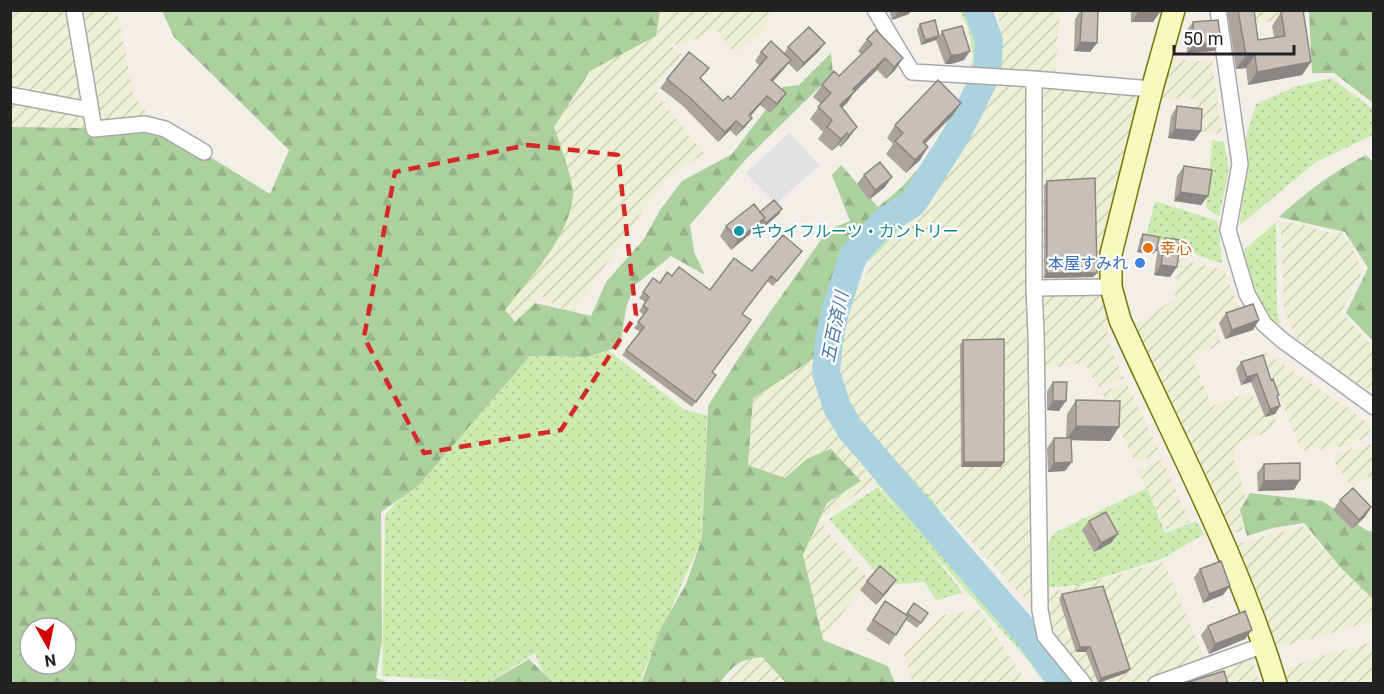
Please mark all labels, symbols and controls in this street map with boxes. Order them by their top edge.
scale bar [1174,18,1294,56]
text: 50 m [1183,28,1223,49]
place label: キウイフルーツ・カントリー [751,222,959,241]
marker: キウイフルーツ・カントリー [732,224,746,238]
place label: 幸心 [1160,239,1192,258]
marker: 幸心 [1141,241,1155,255]
place label: 本屋すみれ [1048,254,1128,273]
marker: 本屋すみれ [1133,256,1147,270]
water label: 五百済川 [817,288,853,364]
north arrow [18,616,78,676]
text: N [43,650,57,671]

